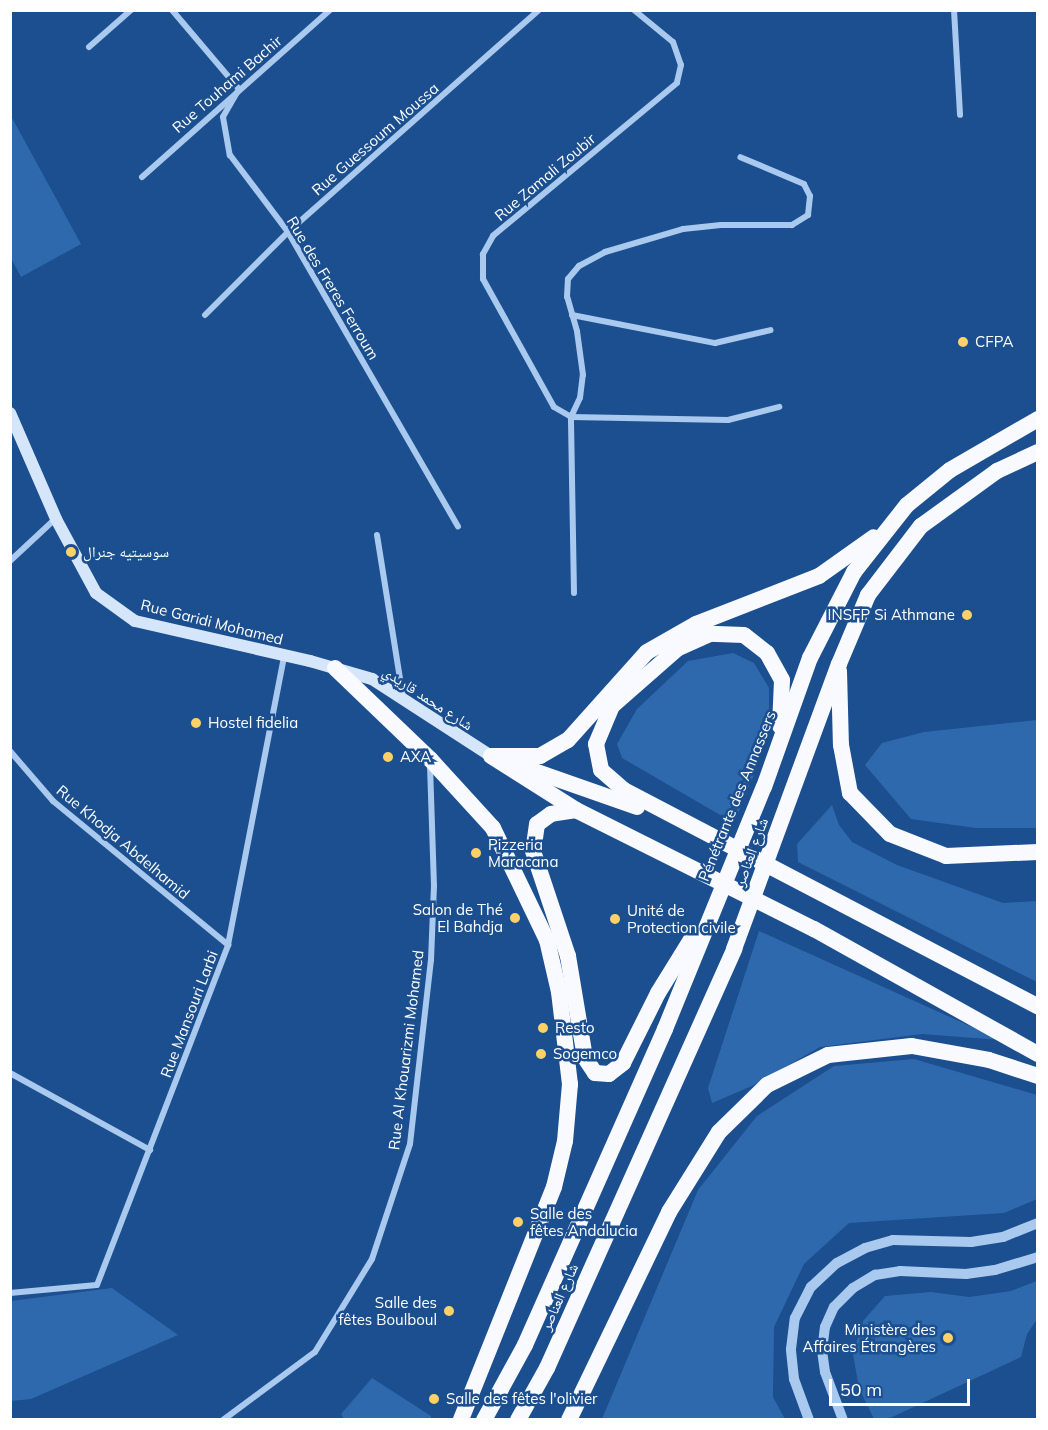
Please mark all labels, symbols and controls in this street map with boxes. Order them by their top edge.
street label: Rue Touhami Bachir [169,32,285,136]
street label: Rue Guessoum Moussa [308,79,442,199]
street label: Rue Zamali Zoubir [491,130,599,224]
street label: Rue des Freres Ferroum [283,213,383,363]
place label: CFPA [975,333,1013,351]
marker: CFPA [956,335,970,349]
place label: سوسيتيه جنرال [83,543,169,561]
marker: سوسيتيه جنرال [64,545,78,559]
street label: Rue Garidi Mohamed [139,596,285,648]
place label: INSFP Si Athmane [828,606,955,624]
marker: INSFP Si Athmane [960,608,974,622]
street label: شارع محمد قاريدي [380,662,476,734]
street label: Pénétrante des Annassers [695,708,779,884]
place label: Hostel fidelia [208,714,298,732]
marker: Hostel fidelia [189,716,203,730]
place label: AXA [400,748,431,766]
marker: AXA [381,750,395,764]
street label: Rue Khodja Abdelhamid [53,781,193,903]
street label: شارع العناصر [730,815,772,889]
place label: Pizzeria Maracana [488,835,558,870]
marker: Pizzeria Maracana [469,846,483,860]
place label: Salon de Thé El Bahdja [413,900,503,935]
place label: Unité de Protection civile [627,901,736,936]
marker: Salon de Thé El Bahdja [508,911,522,925]
marker: Unité de Protection civile [608,912,622,926]
street label: Rue Mansouri Larbi [156,948,222,1080]
street label: Rue Al Khouarizmi Mohamed [385,949,427,1151]
place label: Resto [555,1019,594,1037]
marker: Resto [536,1021,550,1035]
place label: Sogemco [553,1045,617,1063]
marker: Sogemco [534,1047,548,1061]
place label: Salle des fêtes Andalucia [530,1204,638,1239]
marker: Salle des fêtes Andalucia [511,1215,525,1229]
street label: شارع العناصر [536,1261,582,1333]
place label: Salle des fêtes Boulboul [339,1293,437,1328]
marker: Salle des fêtes Boulboul [442,1304,456,1318]
place label: Ministère des Affaires Étrangères [803,1320,936,1355]
marker: Ministère des Affaires Étrangères [941,1331,955,1345]
scale bar [832,1367,973,1405]
text: 50 m [840,1378,882,1401]
place label: Salle des fêtes l'olivier [446,1390,598,1408]
marker: Salle des fêtes l'olivier [427,1392,441,1406]

